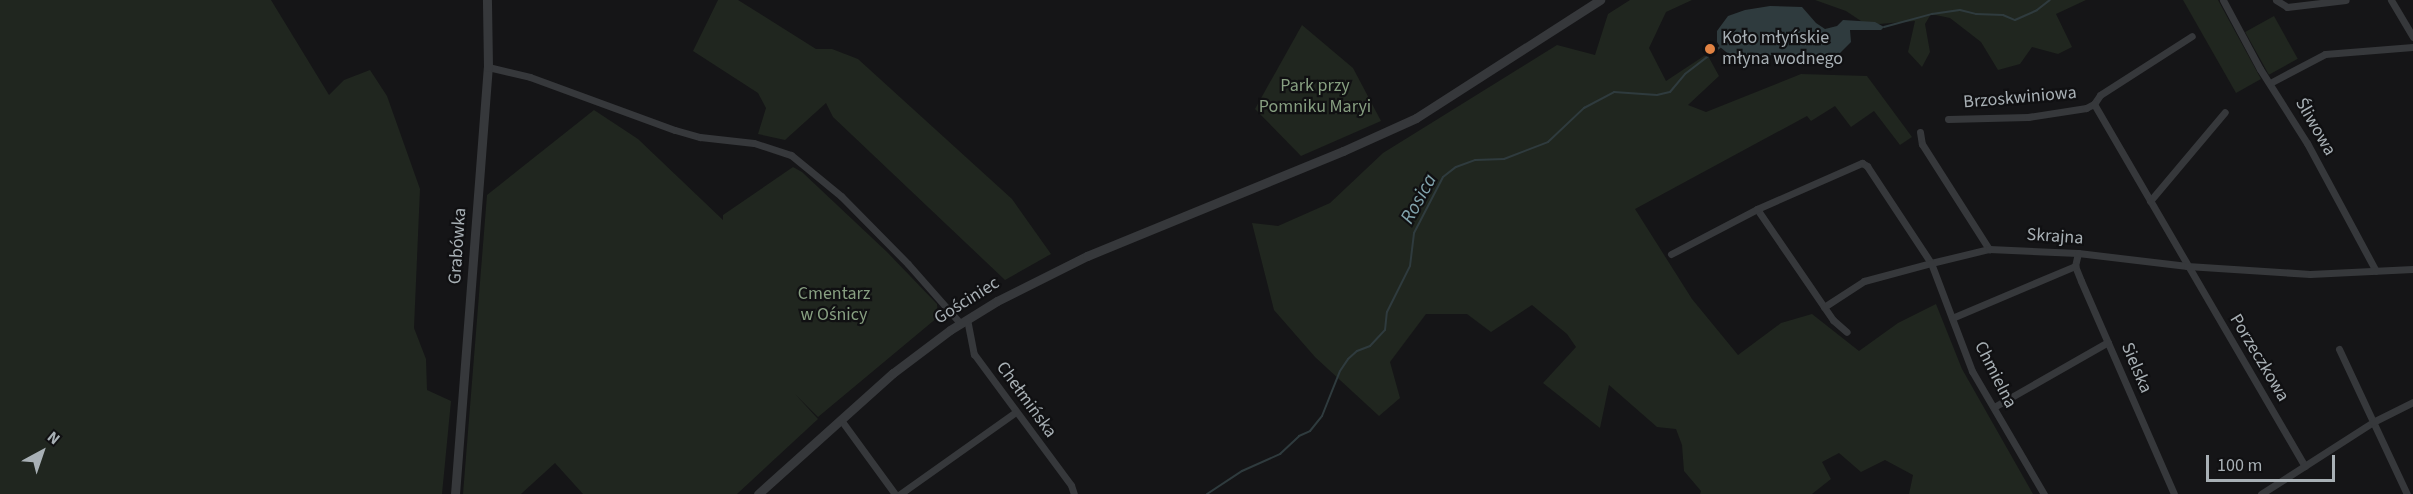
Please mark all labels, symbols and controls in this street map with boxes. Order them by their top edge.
place label: Koło młyńskie młyna wodnego [1722,28,1843,70]
marker: Koło młyńskie młyna wodnego [1703,42,1717,56]
park label: Park przy Pomniku Maryi [1259,76,1371,118]
street label: Brzoskwiniowa [1962,82,2078,114]
street label: Śliwowa [2290,94,2340,160]
water label: Rosica [1396,170,1442,228]
street label: Grabówka [445,207,471,285]
street label: Skrajna [2026,224,2084,250]
street label: Gościniec [931,273,1003,329]
park label: Cmentarz w Ośnicy [798,284,870,326]
street label: Porzeczkowa [2224,310,2294,406]
street label: Chmielna [1969,338,2021,412]
street label: Sielska [2116,339,2156,397]
street label: Chełmińska [991,358,1061,442]
north arrow [12,422,72,482]
text: N [42,426,65,450]
scale bar [2209,443,2338,481]
text: 100 m [2217,453,2262,478]

